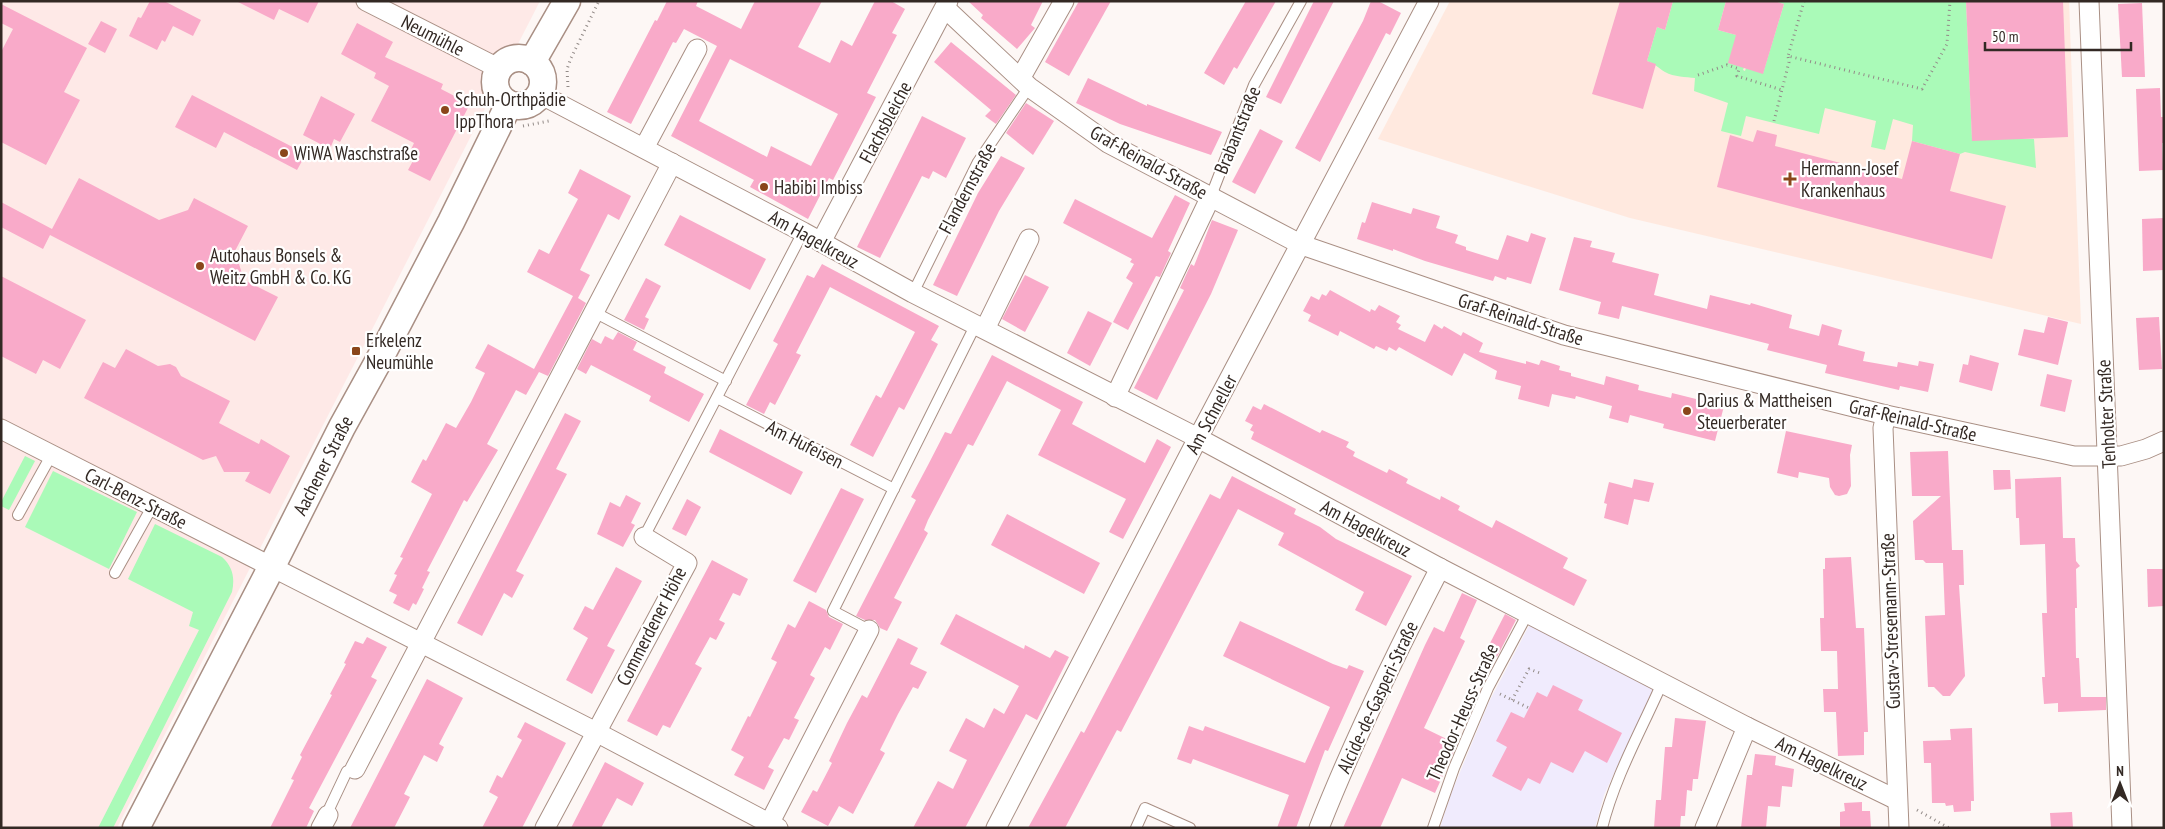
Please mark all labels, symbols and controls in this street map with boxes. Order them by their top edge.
street label: Neumühle [397,9,469,61]
scale bar [1985,20,2131,52]
text: 50 m [1992,27,2018,46]
street label: Flachsbleiche [854,77,917,167]
street label: Brabantstraße [1209,82,1266,177]
place label: Schuh-Orthpädie IppThora [455,87,566,133]
marker: Schuh-Orthpädie IppThora [439,104,451,116]
street label: Graf-Reinald-Straße [1086,120,1212,204]
street label: Flandernstraße [933,138,1001,238]
place label: WiWA Waschstraße [294,141,418,165]
marker: WiWA Waschstraße [278,147,290,159]
place label: Hermann-Josef Krankenhaus [1801,156,1899,202]
marker: Hermann-Josef Krankenhaus [1783,172,1797,186]
place label: Habibi Imbiss [774,175,863,199]
marker: Habibi Imbiss [758,181,770,193]
street label: Am Hagelkreuz [765,204,863,274]
place label: Autohaus Bonsels & Weitz GmbH & Co. KG [210,243,351,289]
marker: Autohaus Bonsels & Weitz GmbH & Co. KG [194,260,206,272]
street label: Graf-Reinald-Straße [1455,287,1587,351]
place label: Erkelenz Neumühle [366,328,434,374]
marker: Erkelenz Neumühle [350,345,362,357]
street label: Tenholter Straße [2091,359,2121,469]
street label: Am Schneller [1180,369,1242,458]
place label: Darius & Mattheisen Steuerberater [1697,388,1832,434]
street label: Graf-Reinald-Straße [1847,394,1979,446]
marker: Darius & Mattheisen Steuerberater [1681,405,1693,417]
street label: Aachener Straße [288,411,358,519]
street label: Am Hufeisen [763,414,847,474]
street label: Carl-Benz-Straße [81,462,191,534]
street label: Am Hagelkreuz [1317,494,1416,562]
street label: Gustav-Stresemann-Straße [1875,533,1905,709]
street label: Commerdener Höhe [611,562,691,689]
street label: Alcide-de-Gasperi-Straße [1331,617,1423,777]
street label: Theodor-Heuss-Straße [1421,639,1503,784]
street label: Am Hagelkreuz [1772,730,1872,796]
north arrow [2095,759,2145,809]
text: N [2116,762,2124,780]

